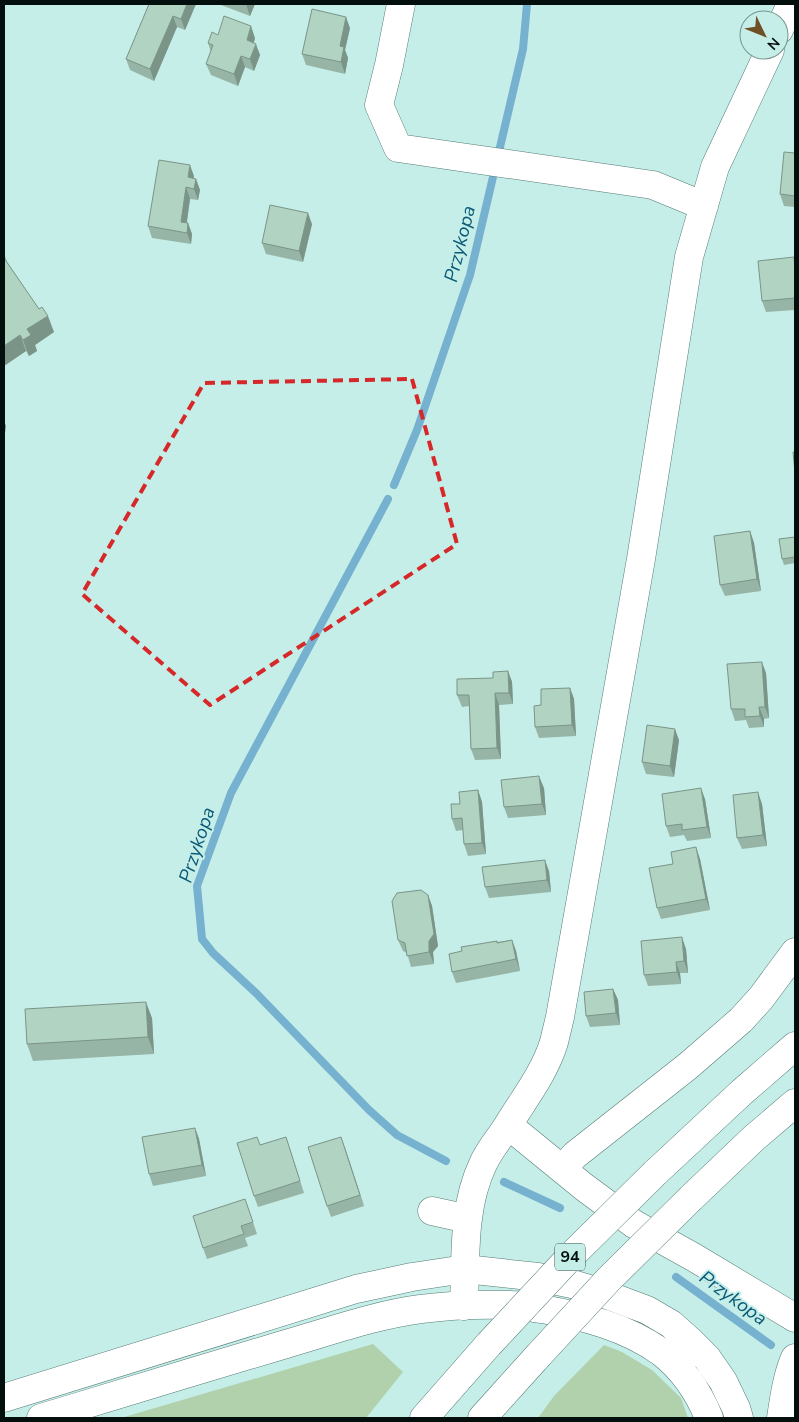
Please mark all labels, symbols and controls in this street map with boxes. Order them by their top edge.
north arrow [739,10,789,60]
text: N [763,33,784,54]
water label: Przykopa [438,203,482,285]
water label: Przykopa [173,804,221,886]
road number: 94 [555,1244,585,1270]
water label: Przykopa [694,1265,772,1331]

